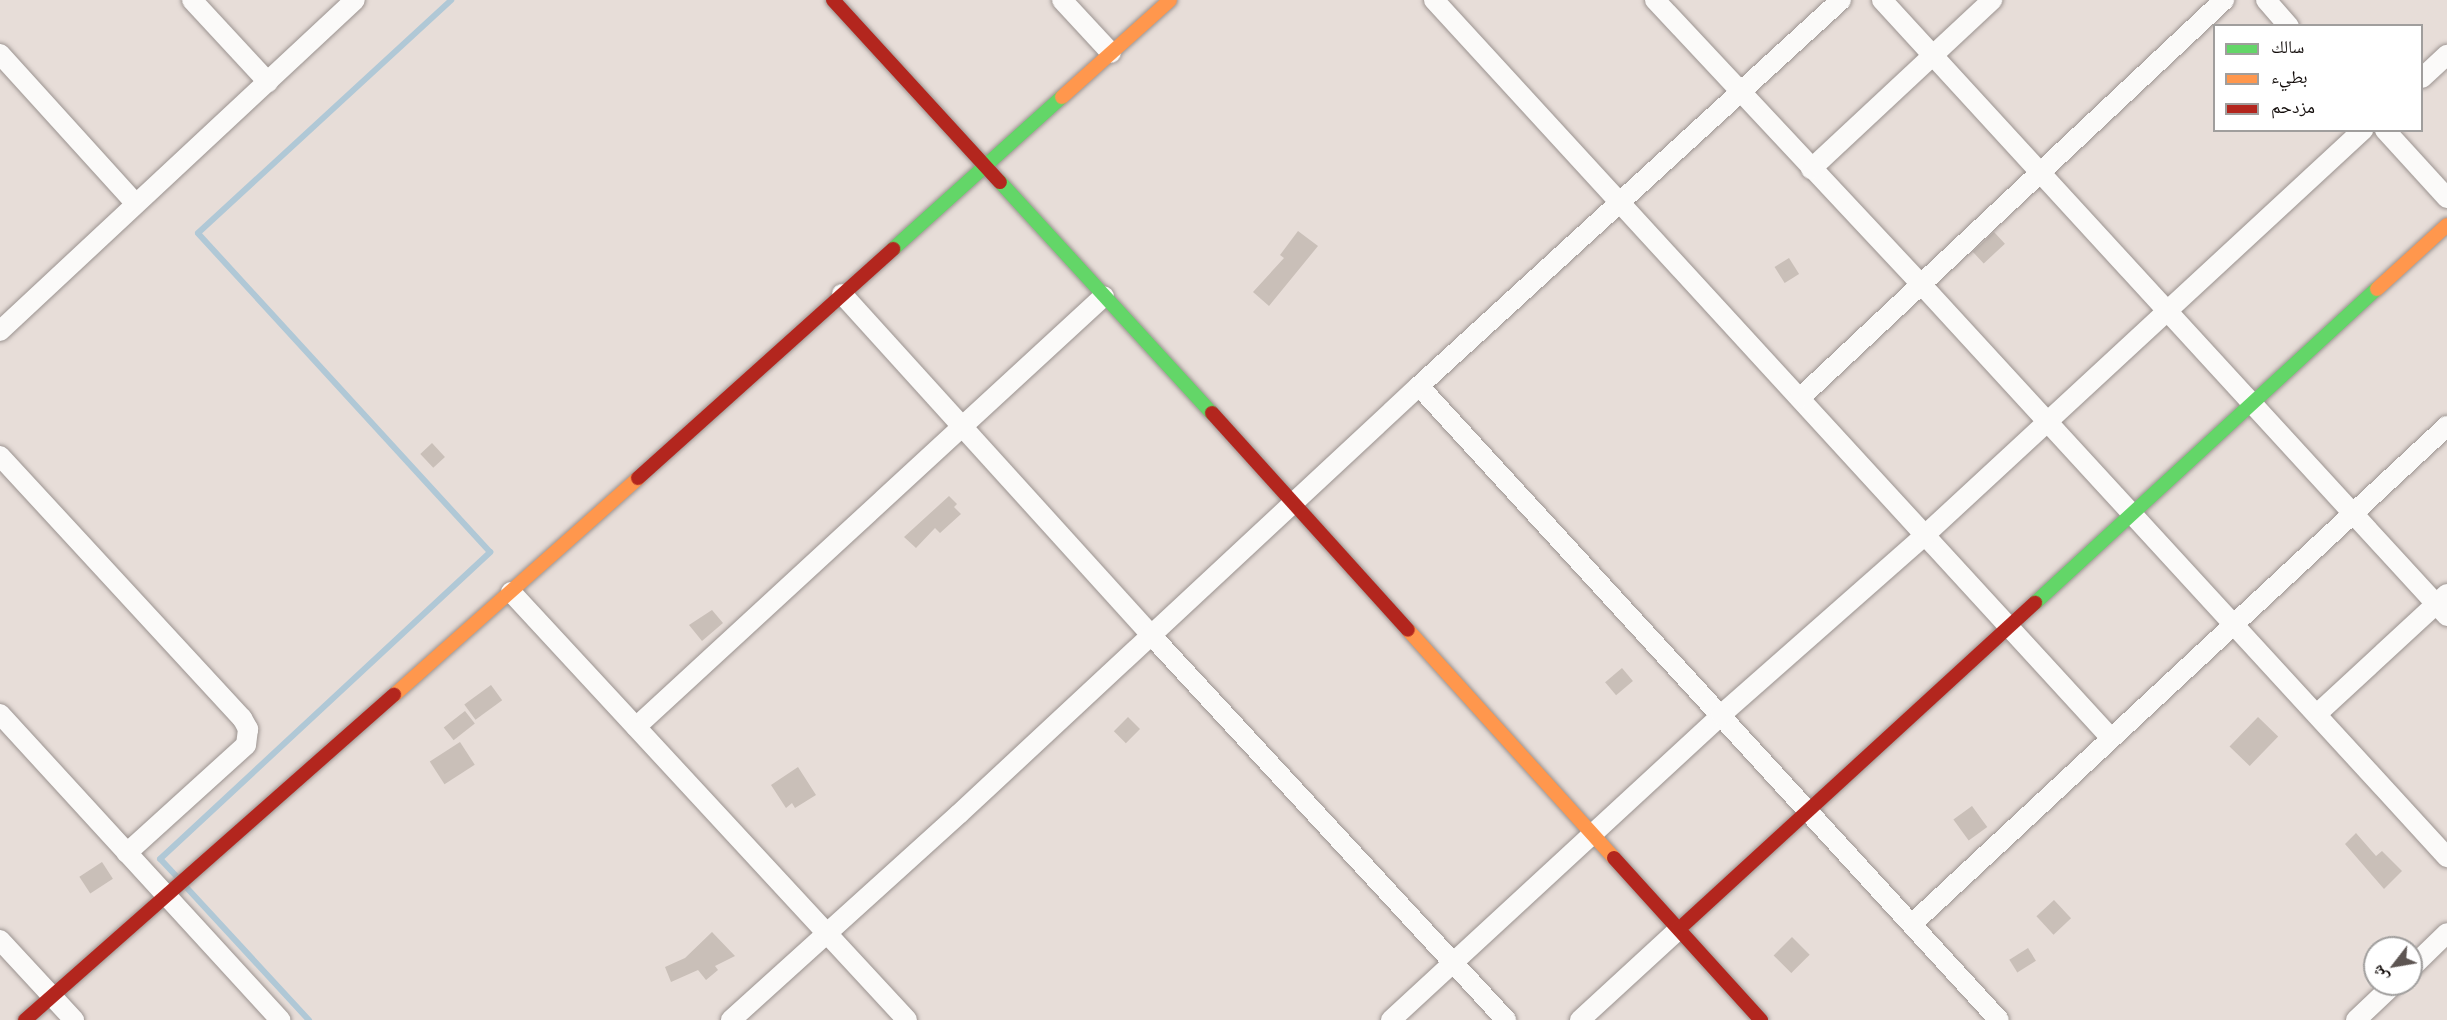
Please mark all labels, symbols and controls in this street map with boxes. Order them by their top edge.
legend [2213,24,2423,132]
text: سالك [2271,36,2304,56]
text: بطيء [2271,66,2308,86]
text: مزدحم [2271,96,2315,116]
north arrow [2363,936,2423,996]
text: ش [2367,962,2391,986]

